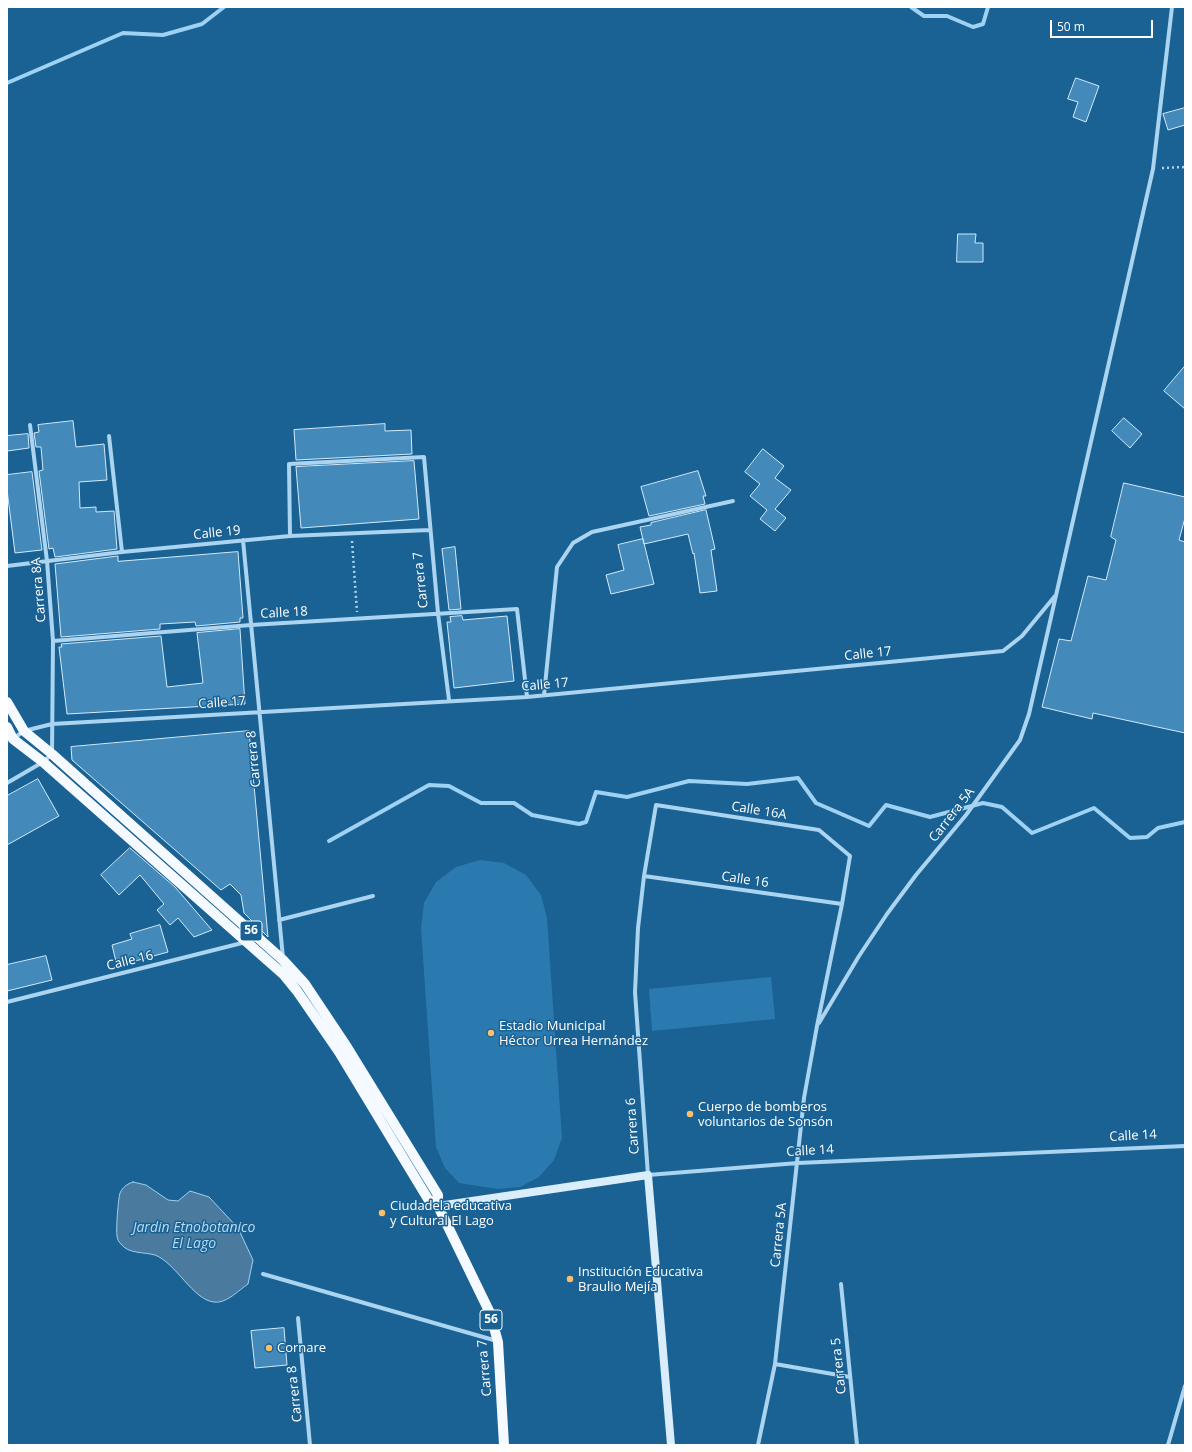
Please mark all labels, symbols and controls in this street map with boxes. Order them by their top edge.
scale bar [1052,12,1155,38]
text: 50 m [1057,18,1085,35]
street label: Calle 19 [193,523,241,543]
street label: Carrera 7 [410,551,432,609]
street label: Carrera 8A [28,557,50,623]
street label: Calle 18 [260,604,308,622]
street label: Calle 17 [844,644,892,664]
street label: Calle 17 [521,675,569,695]
street label: Calle 17 [198,694,246,712]
street label: Carrera 8 [244,730,264,788]
street label: Carrera 5A [926,785,978,845]
street label: Calle 16A [730,799,788,823]
street label: Calle 16 [720,869,770,891]
road number: 56 [240,921,262,941]
street label: Calle 16 [105,948,155,974]
place label: Estadio Municipal Héctor Urrea Hernández [499,1018,648,1049]
marker: Estadio Municipal Héctor Urrea Hernández [486,1028,496,1038]
street label: Carrera 6 [623,1097,643,1155]
place label: Cuerpo de bomberos voluntarios de Sonsón [698,1099,833,1130]
marker: Cuerpo de bomberos voluntarios de Sonsón [685,1109,695,1119]
street label: Calle 14 [1109,1127,1157,1145]
street label: Calle 14 [786,1142,834,1160]
place label: Ciudadela educativa y Cultural El Lago [390,1198,512,1229]
street label: Carrera 5A [768,1202,790,1268]
marker: Ciudadela educativa y Cultural El Lago [377,1208,387,1218]
water label: Jardin Etnobotanico El Lago [133,1220,255,1252]
place label: Institución Educativa Braulio Mejía [578,1264,703,1295]
marker: Institución Educativa Braulio Mejía [565,1274,575,1284]
road number: 56 [480,1310,502,1330]
street label: Carrera 5 [828,1337,850,1395]
street label: Carrera 7 [475,1339,495,1397]
place label: Cornare [277,1340,326,1356]
marker: Cornare [264,1343,274,1353]
street label: Carrera 8 [284,1365,306,1423]

